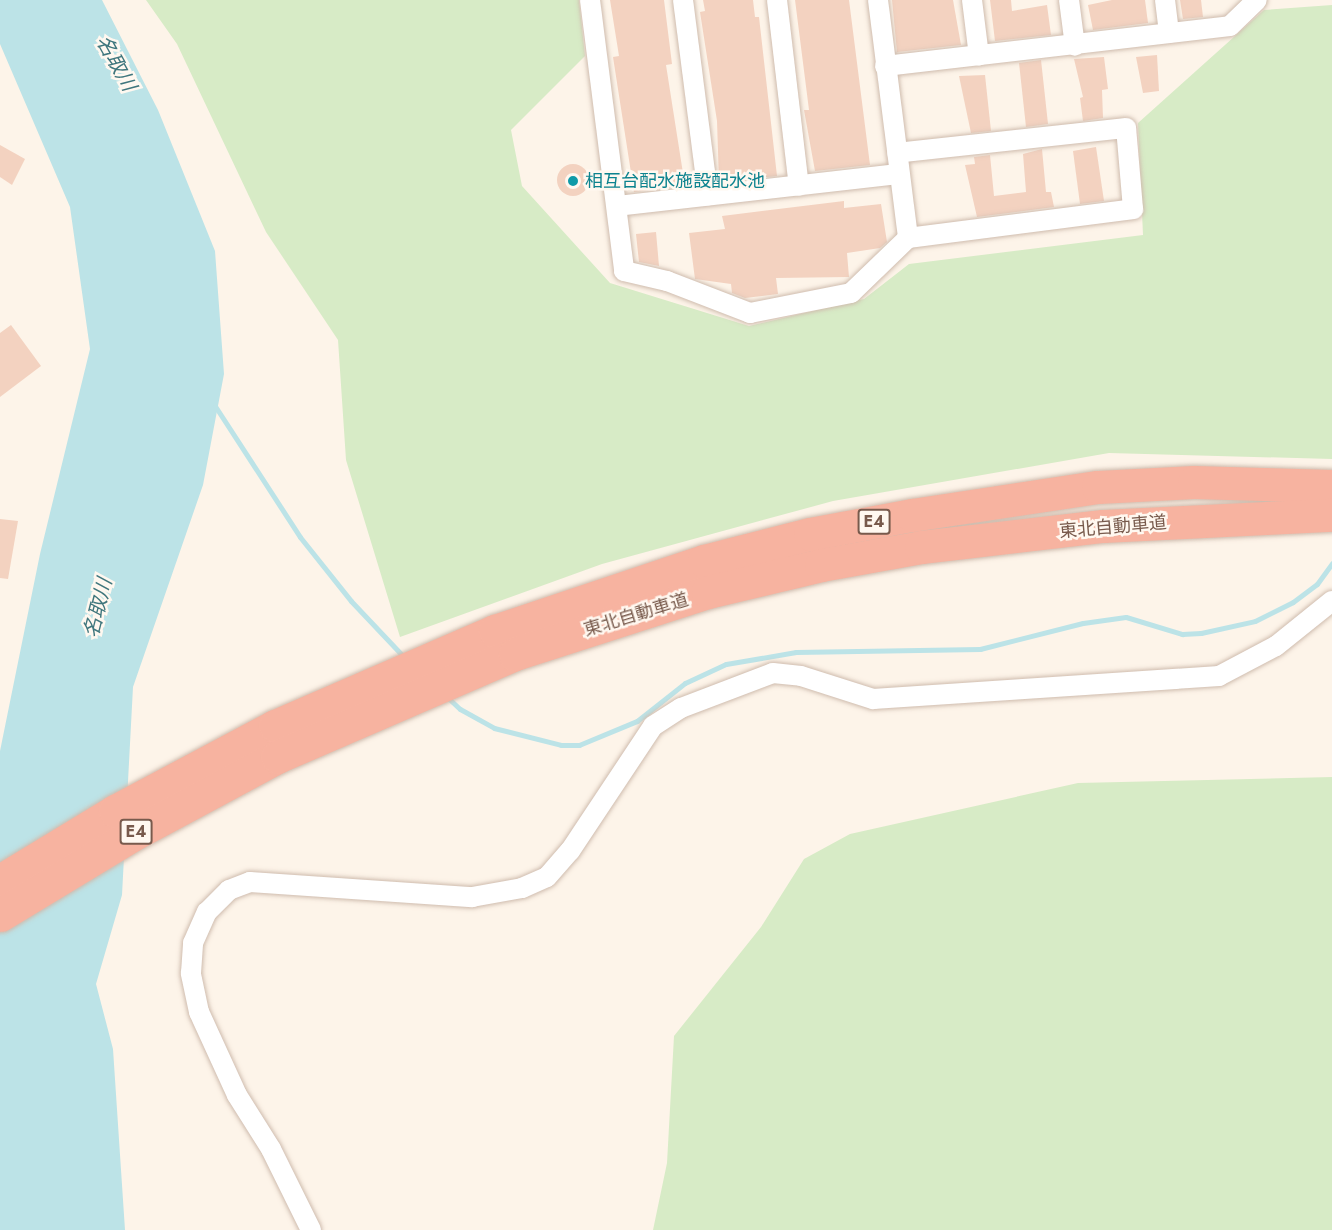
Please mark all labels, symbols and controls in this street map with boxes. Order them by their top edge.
water label: 名取川 [91,31,141,95]
place label: 相互台配水施設配水池 [585,170,765,192]
marker: 相互台配水施設配水池 [566,174,580,188]
road number: E4 [858,509,890,535]
street label: 東北自動車道 [1058,512,1168,542]
water label: 名取川 [79,576,117,640]
street label: 東北自動車道 [581,589,691,641]
road number: E4 [120,819,152,845]

